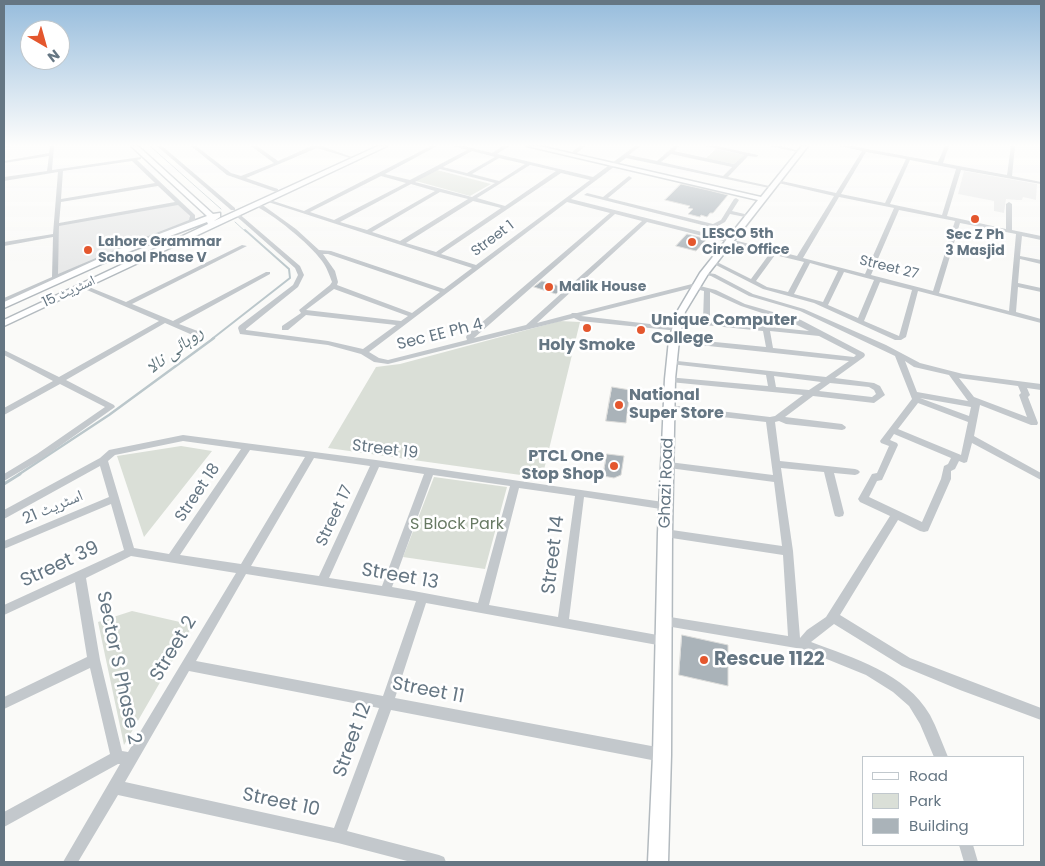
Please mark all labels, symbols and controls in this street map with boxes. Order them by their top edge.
north arrow [20,20,70,70]
text: N [43,45,64,67]
marker: Sec Z Ph 3 Masjid [969,213,981,225]
street label: Street 1 [468,217,518,261]
place label: LESCO 5th Circle Office [702,226,789,258]
place label: Sec Z Ph 3 Masjid [945,227,1005,260]
place label: Lahore Grammar School Phase V [98,234,221,266]
marker: LESCO 5th Circle Office [686,236,698,248]
marker: Lahore Grammar School Phase V [82,244,94,256]
street label: Street 27 [858,253,920,283]
street label: اسٹریٹ 15 [40,272,98,312]
place label: Malik House [559,279,646,295]
marker: Malik House [543,281,555,293]
place label: Unique Computer College [651,311,797,349]
street label: Sec EE Ph 4 [395,315,485,355]
water label: روہائی نالا [142,322,208,380]
marker: Holy Smoke [581,322,593,334]
marker: Unique Computer College [635,324,647,336]
place label: Holy Smoke [539,336,635,356]
place label: National Super Store [629,386,724,424]
marker: National Super Store [613,399,625,411]
street label: Street 19 [351,436,419,464]
street label: Ghazi Road [656,437,678,529]
place label: PTCL One Stop Shop [522,447,604,485]
street label: Street 18 [171,460,225,526]
marker: PTCL One Stop Shop [608,460,620,472]
street label: Street 17 [313,482,357,550]
street label: اسٹریٹ 21 [20,487,86,529]
park label: S Block Park [410,515,504,535]
street label: Street 14 [538,515,570,595]
street label: Street 39 [17,537,103,593]
street label: Street 13 [360,559,440,595]
street label: Sector S Phase 2 [91,590,145,746]
street label: Street 2 [146,612,202,686]
place label: Rescue 1122 [714,649,825,671]
marker: Rescue 1122 [698,654,710,666]
street label: Street 11 [390,673,466,709]
street label: Street 12 [329,700,377,780]
legend [862,756,1025,846]
text: Road [909,765,948,786]
street label: Street 10 [240,784,322,822]
text: Park [909,790,941,811]
text: Building [909,815,969,836]

